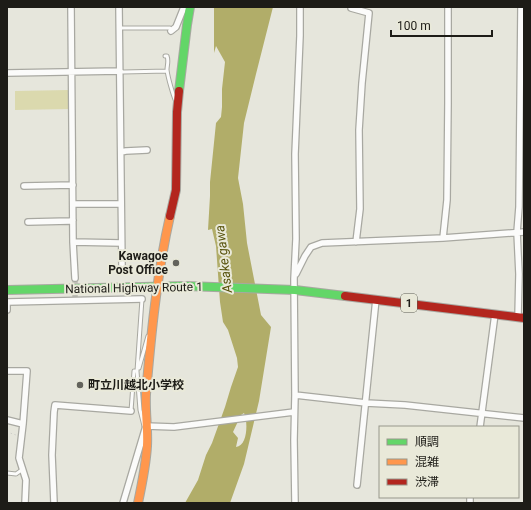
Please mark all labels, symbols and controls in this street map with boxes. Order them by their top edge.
scale bar [391,12,492,38]
text: 100 m [397,19,431,33]
water label: Asake gawa [212,224,235,295]
place label: Kawagoe Post Office [108,249,169,277]
marker: Kawagoe Post Office [171,258,181,268]
street label: National Highway Route 1 [65,280,203,296]
road number: 1 [401,294,417,312]
place label: 町立川越北小学校 [88,378,184,392]
marker: 町立川越北小学校 [75,380,85,390]
legend [379,426,519,498]
text: 順調 [415,435,439,449]
text: 混雑 [415,455,439,469]
text: 渋滞 [415,475,439,489]

